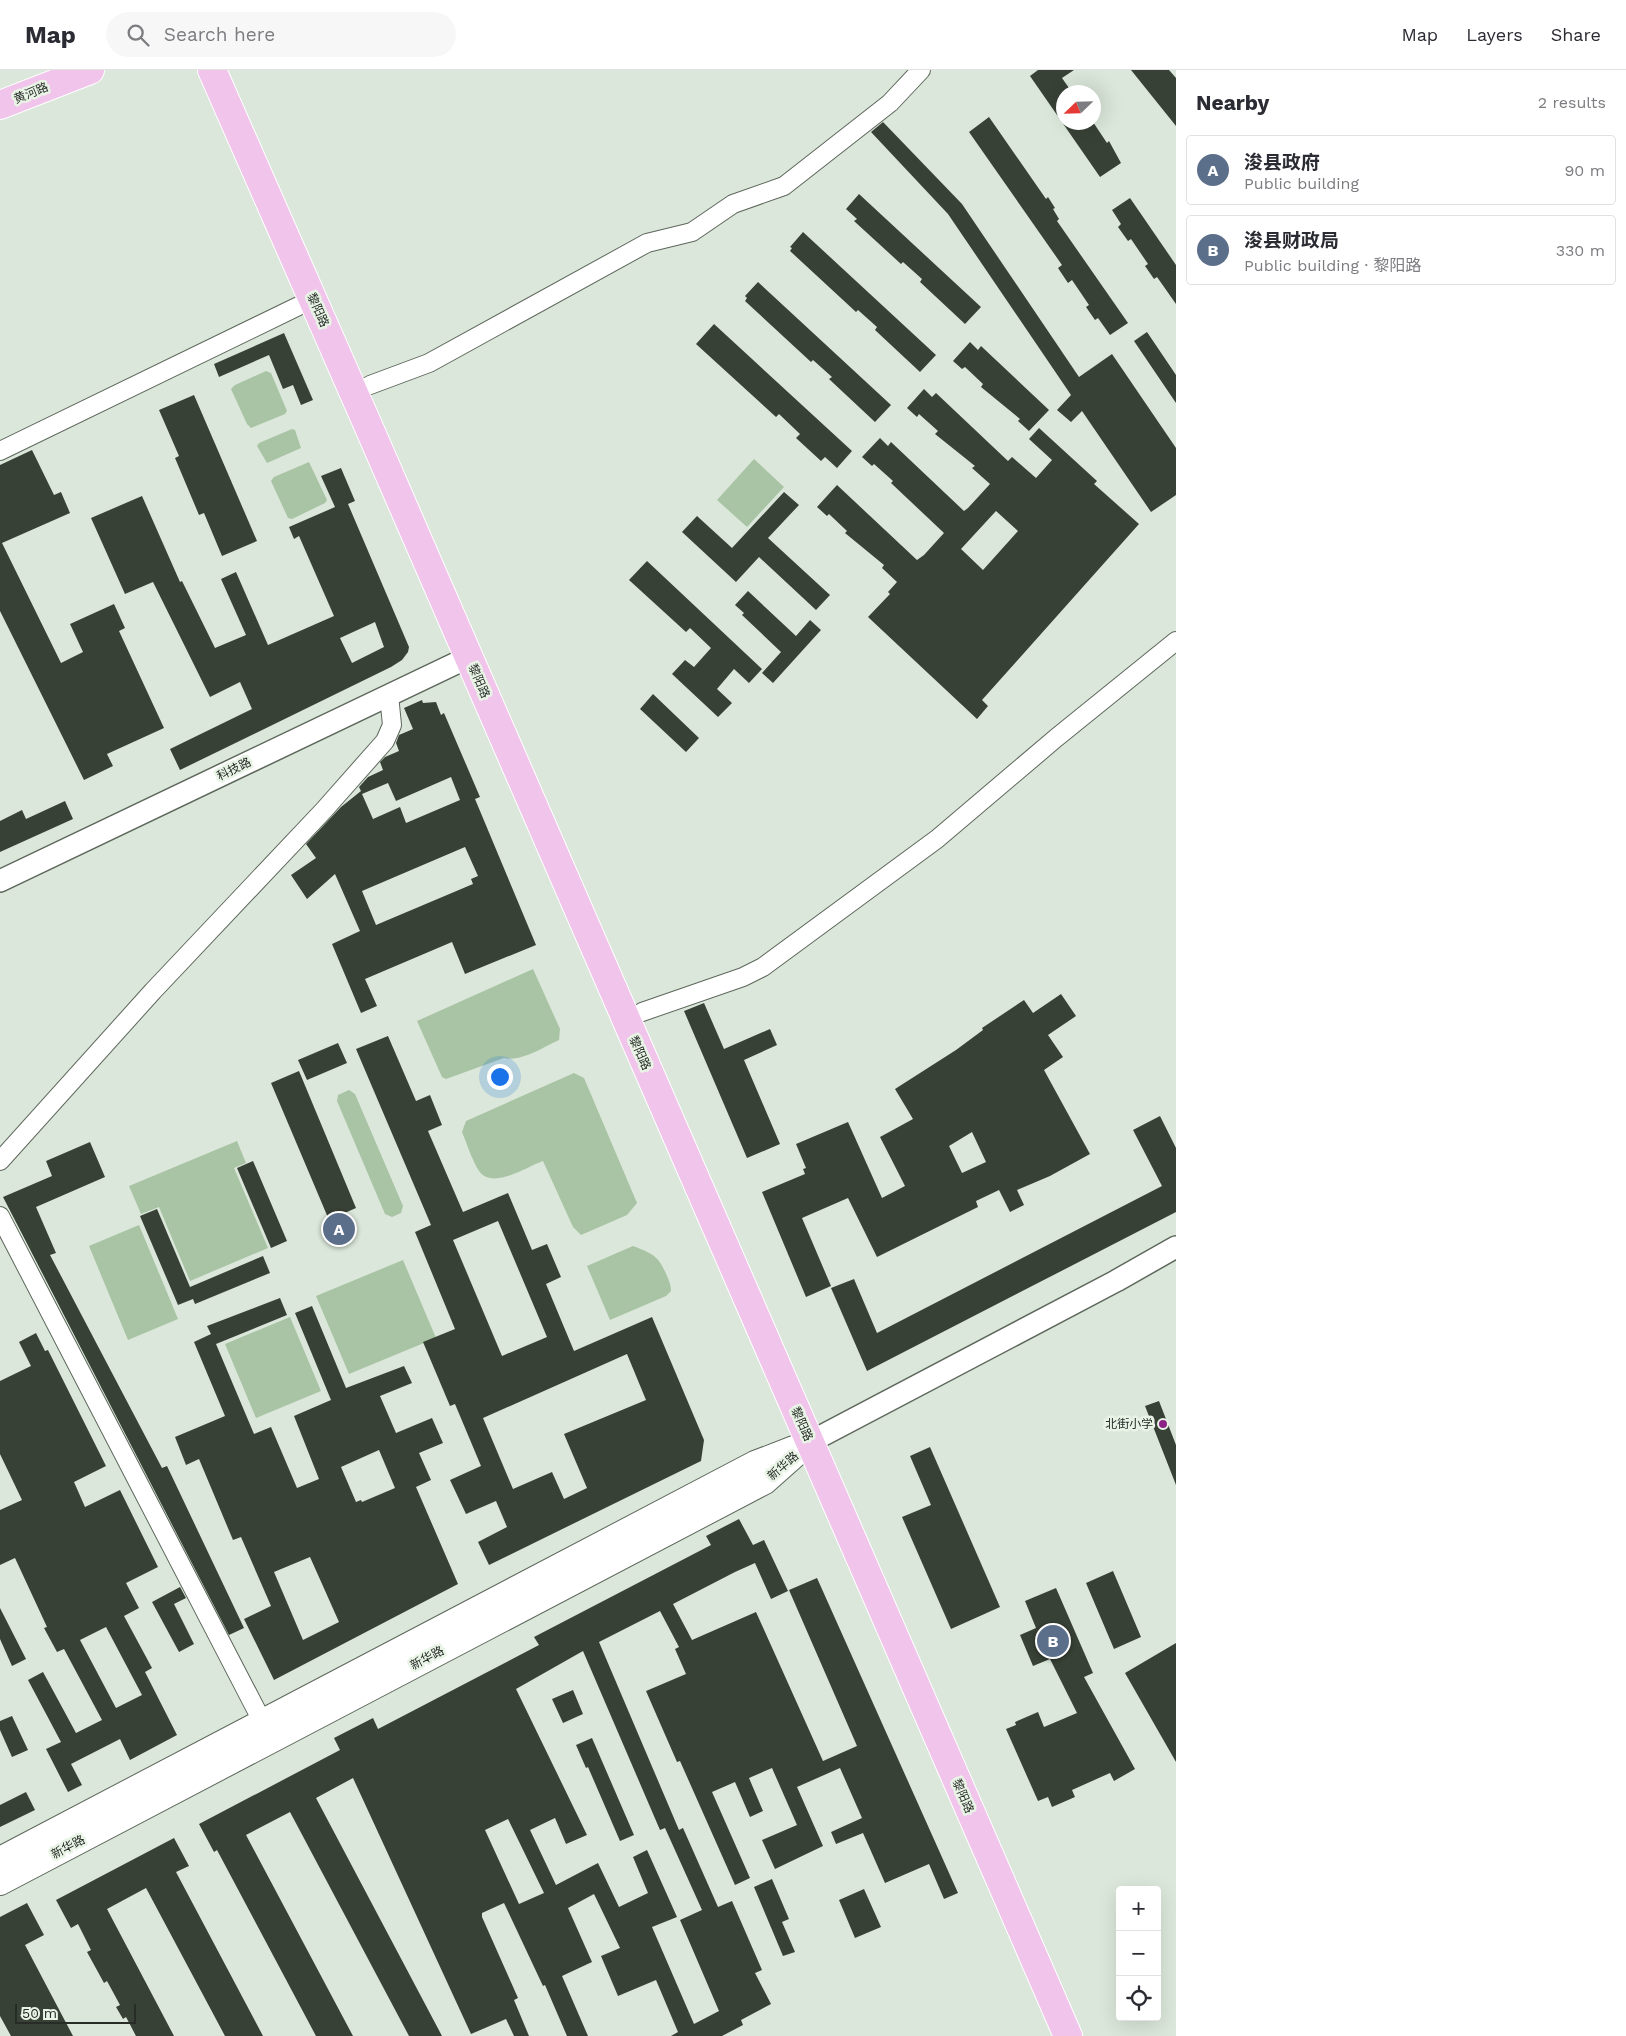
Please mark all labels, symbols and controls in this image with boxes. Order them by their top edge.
search box [106,12,456,57]
text: Map [25,21,76,49]
icon: search [124,21,152,49]
text: Search here [164,23,275,46]
text: Map [1401,24,1438,45]
text: Layers [1466,24,1523,45]
text: Share [1551,24,1601,45]
street label: 黄河路 [12,80,50,106]
north arrow [1056,85,1101,130]
text: Nearby [1196,90,1269,115]
text: 2 results [1538,93,1606,112]
text: 浚县政府 [1244,151,1320,174]
text: A [1208,161,1218,180]
text: 90 m [1564,161,1605,180]
text: Public building [1244,174,1359,193]
text: 浚县财政局 [1244,229,1339,252]
text: B [1208,241,1218,260]
text: 330 m [1556,241,1605,260]
text: Public building · 黎阳路 [1244,256,1422,275]
street label: 黎阳路 [304,291,332,329]
street label: 黎阳路 [466,662,492,700]
street label: 科技路 [215,755,253,783]
street label: 黎阳路 [626,1034,654,1072]
your location [487,1064,513,1090]
pin: A [323,1210,355,1248]
street label: 黎阳路 [788,1405,816,1443]
place label: 北街小学 [1105,1417,1153,1431]
marker: 北街小学 [1157,1418,1169,1430]
street label: 新华路 [765,1449,801,1483]
pin: B [1037,1622,1069,1660]
street label: 新华路 [408,1643,446,1673]
street label: 黎阳路 [950,1777,976,1815]
street label: 新华路 [49,1832,87,1862]
map controls [1116,1886,1161,2021]
button: + [1116,1886,1161,1931]
button: − [1116,1931,1161,1976]
button: locate [1116,1976,1161,2021]
scale bar [15,2001,136,2024]
text: 50 m [22,2005,57,2021]

